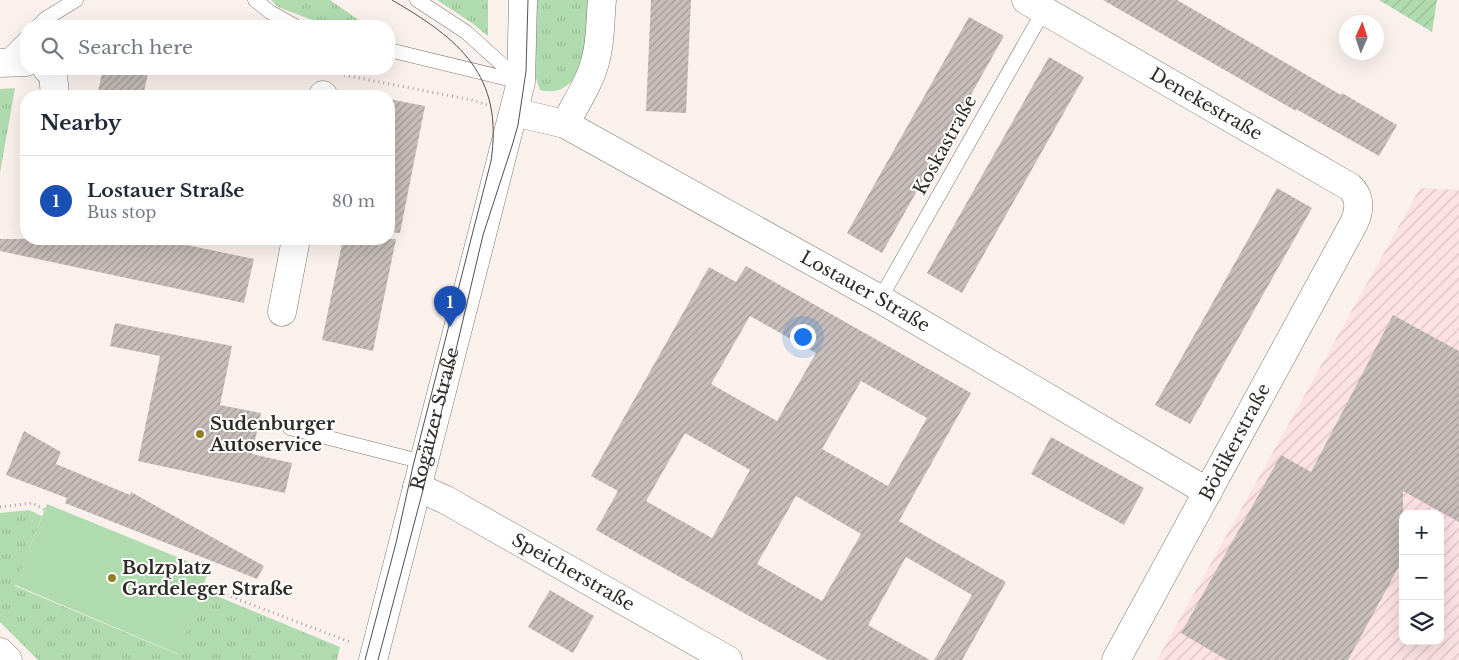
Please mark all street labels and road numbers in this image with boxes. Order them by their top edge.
street label: Denekestraße [1146,63,1266,145]
street label: Koskastraße [909,91,981,199]
street label: Lostauer Straße [797,246,934,337]
street label: Rogätzer Straße [406,345,464,493]
street label: Bödikerstraße [1195,380,1275,504]
street label: Speicherstraße [508,529,638,616]

